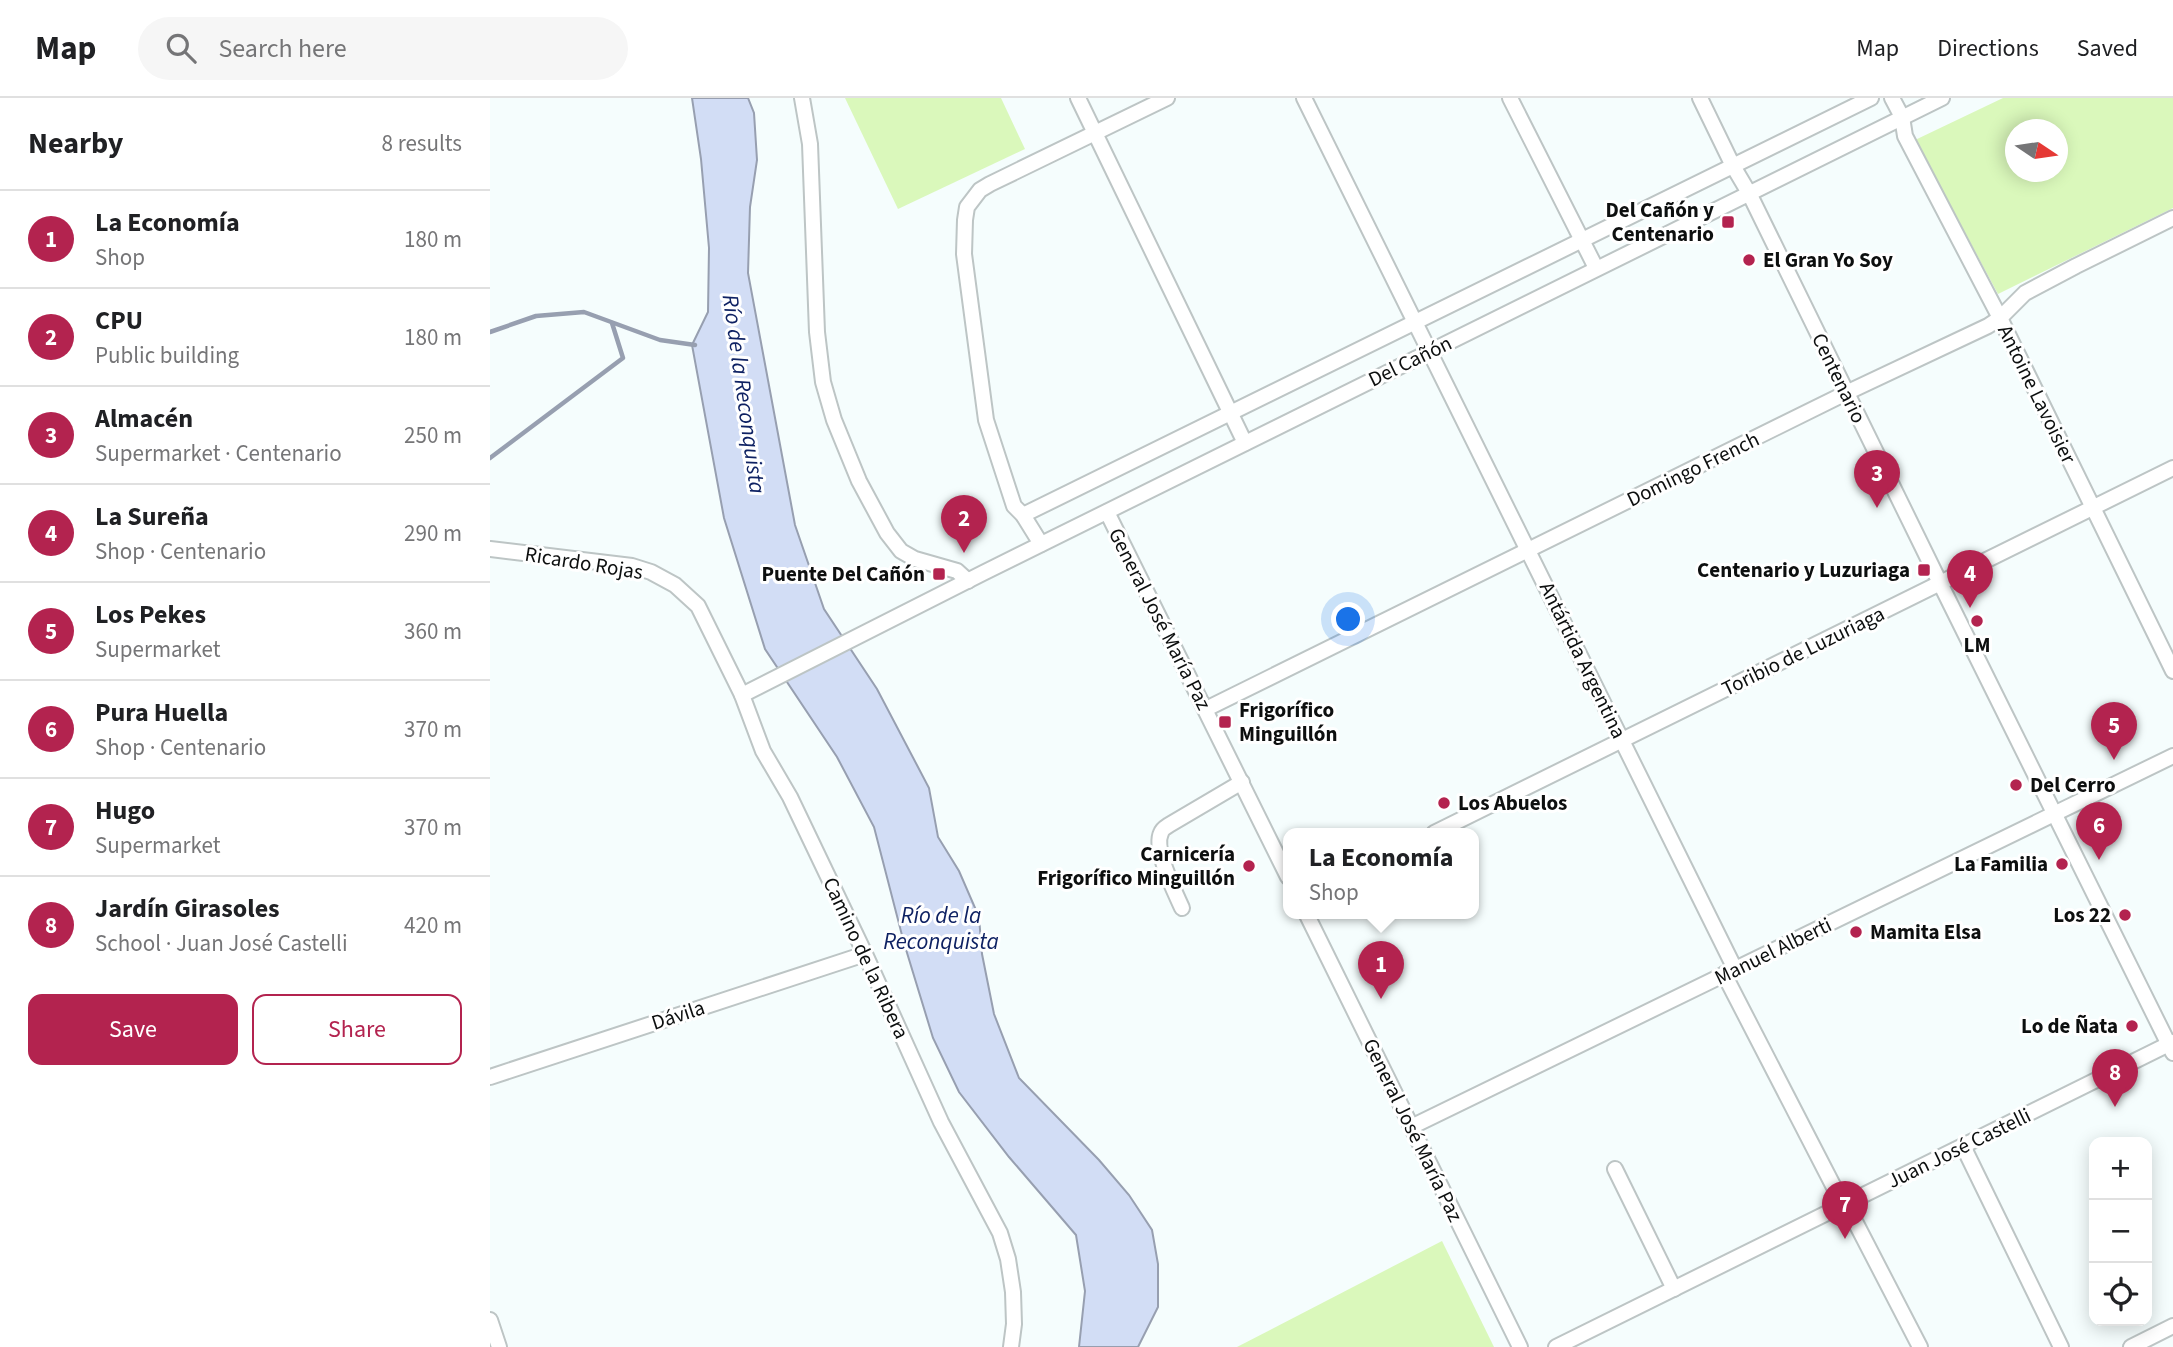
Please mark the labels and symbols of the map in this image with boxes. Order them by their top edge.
north arrow [2005,119,2068,182]
place label: Del Cañón y Centenario [1605,195,1714,249]
marker: Del Cañón y Centenario [1720,214,1736,230]
place label: El Gran Yo Soy [1763,245,1893,275]
marker: El Gran Yo Soy [1741,252,1757,268]
water label: Río de la Reconquista [714,292,774,496]
street label: Antoine Lavoisier [1990,320,2084,469]
street label: Del Cañón [1363,328,1457,394]
street label: Centenario [1804,328,1874,428]
street label: Domingo French [1622,424,1764,514]
pin: 3 [1854,450,1900,508]
pin: 2 [941,495,987,553]
street label: General José María Paz [1101,523,1219,715]
street label: Ricardo Rojas [523,539,645,587]
pin: 4 [1947,550,1993,608]
place label: Centenario y Luzuriaga [1697,555,1910,585]
place label: Puente Del Cañón [762,559,925,589]
marker: Centenario y Luzuriaga [1916,562,1932,578]
marker: Puente Del Cañón [931,566,947,582]
street label: Antártida Argentina [1532,577,1634,743]
street label: Toribio de Luzuriaga [1717,599,1889,703]
your location [1331,602,1365,636]
marker: LM [1969,613,1985,629]
place label: LM [1964,630,1990,660]
place label: Frigorífico Minguillón [1239,695,1337,749]
pin: 5 [2091,702,2137,760]
marker: Frigorífico Minguillón [1217,714,1233,730]
place label: Del Cerro [2030,770,2116,800]
marker: Del Cerro [2008,777,2024,793]
place label: Los Abuelos [1458,788,1567,818]
marker: Los Abuelos [1436,795,1452,811]
pin: 6 [2076,802,2122,860]
place label: Carnicería Frigorífico Minguillón [1037,839,1235,893]
place label: La Familia [1954,849,2048,879]
marker: La Familia [2054,856,2070,872]
marker: Carnicería Frigorífico Minguillón [1241,858,1257,874]
street label: Camino de la Ribera [815,872,917,1044]
water label: Río de la Reconquista [883,899,999,958]
place label: Los 22 [2053,900,2111,930]
marker: Los 22 [2117,907,2133,923]
street label: Manuel Alberti [1709,910,1837,992]
place label: Mamita Elsa [1870,917,1982,947]
marker: Mamita Elsa [1848,924,1864,940]
pin: 1 [1358,941,1404,999]
street label: Dávila [647,992,709,1038]
place label: Lo de Ñata [2021,1011,2118,1041]
marker: Lo de Ñata [2124,1018,2140,1034]
street label: General José María Paz [1356,1033,1470,1227]
pin: 8 [2092,1049,2138,1107]
street label: Juan José Castelli [1882,1100,2036,1196]
pin: 7 [1822,1181,1868,1239]

